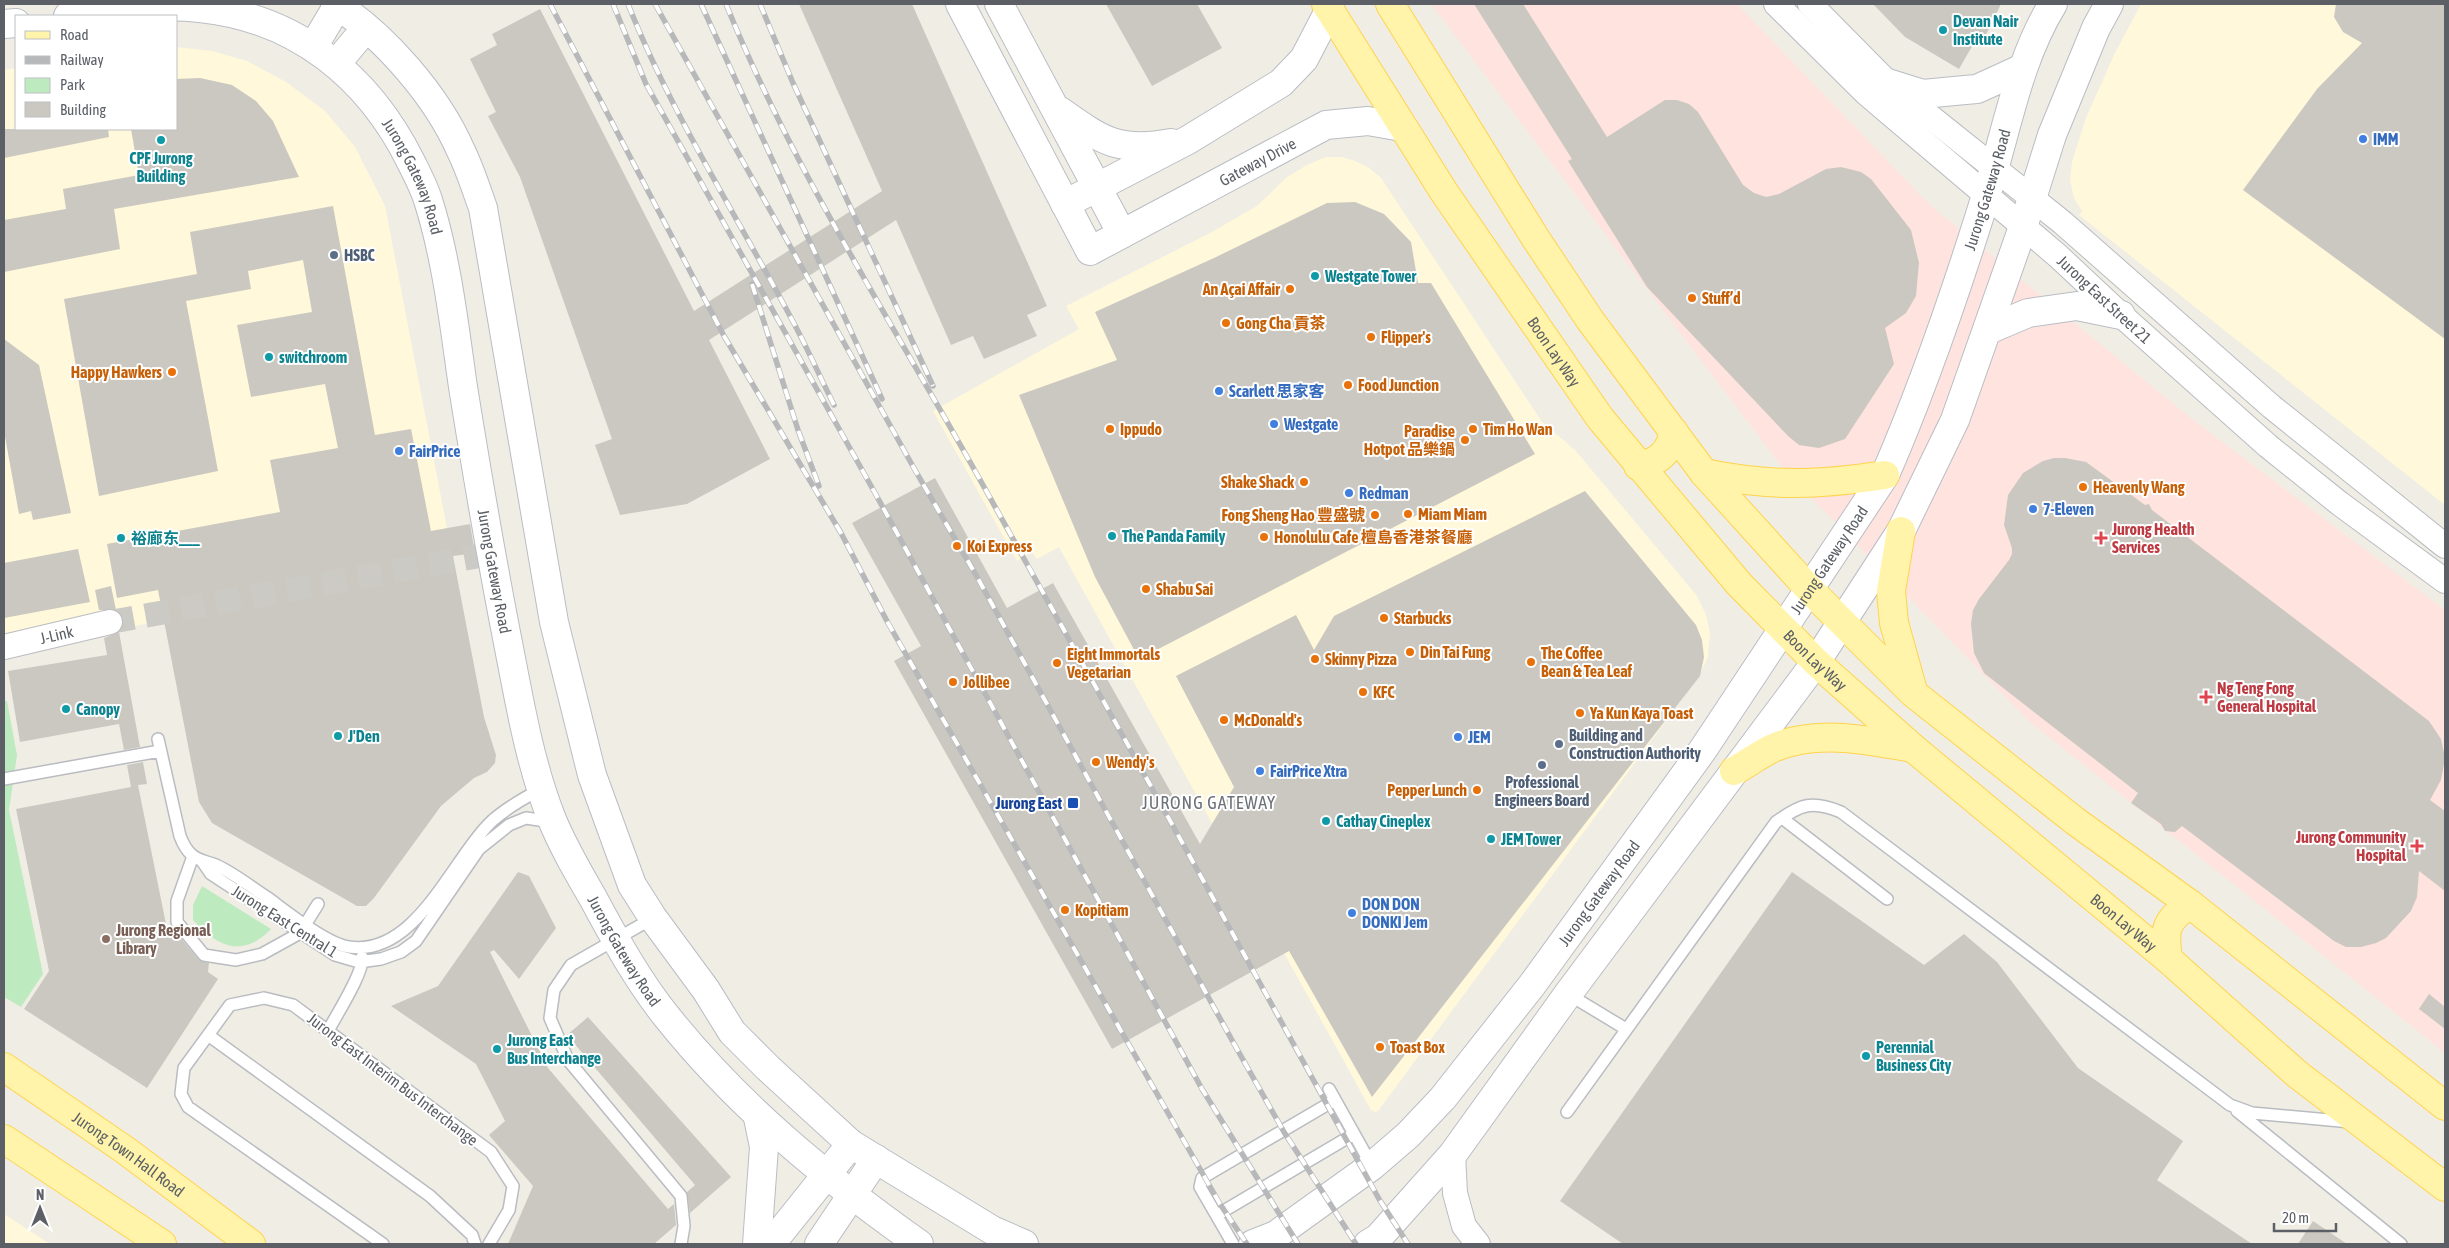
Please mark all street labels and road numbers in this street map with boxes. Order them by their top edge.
street label: Jurong Gateway Road [379,115,446,236]
street label: Jurong Gateway Road [1960,127,2014,252]
street label: Gateway Drive [1216,134,1299,189]
street label: Jurong East Street 21 [2054,251,2155,347]
street label: Boon Lay Way [1524,314,1585,391]
street label: Jurong Gateway Road [1787,502,1871,617]
street label: Jurong Gateway Road [475,508,515,635]
street label: J-Link [38,622,75,647]
street label: Boon Lay Way [1780,626,1851,695]
street label: Jurong Gateway Road [1555,837,1643,949]
street label: Jurong East Central 1 [228,881,341,962]
street label: Boon Lay Way [2087,890,2161,956]
street label: Jurong Gateway Road [584,892,664,1010]
street label: Jurong East Interim Bus Interchange [304,1009,482,1150]
street label: Jurong Town Hall Road [69,1108,188,1200]

